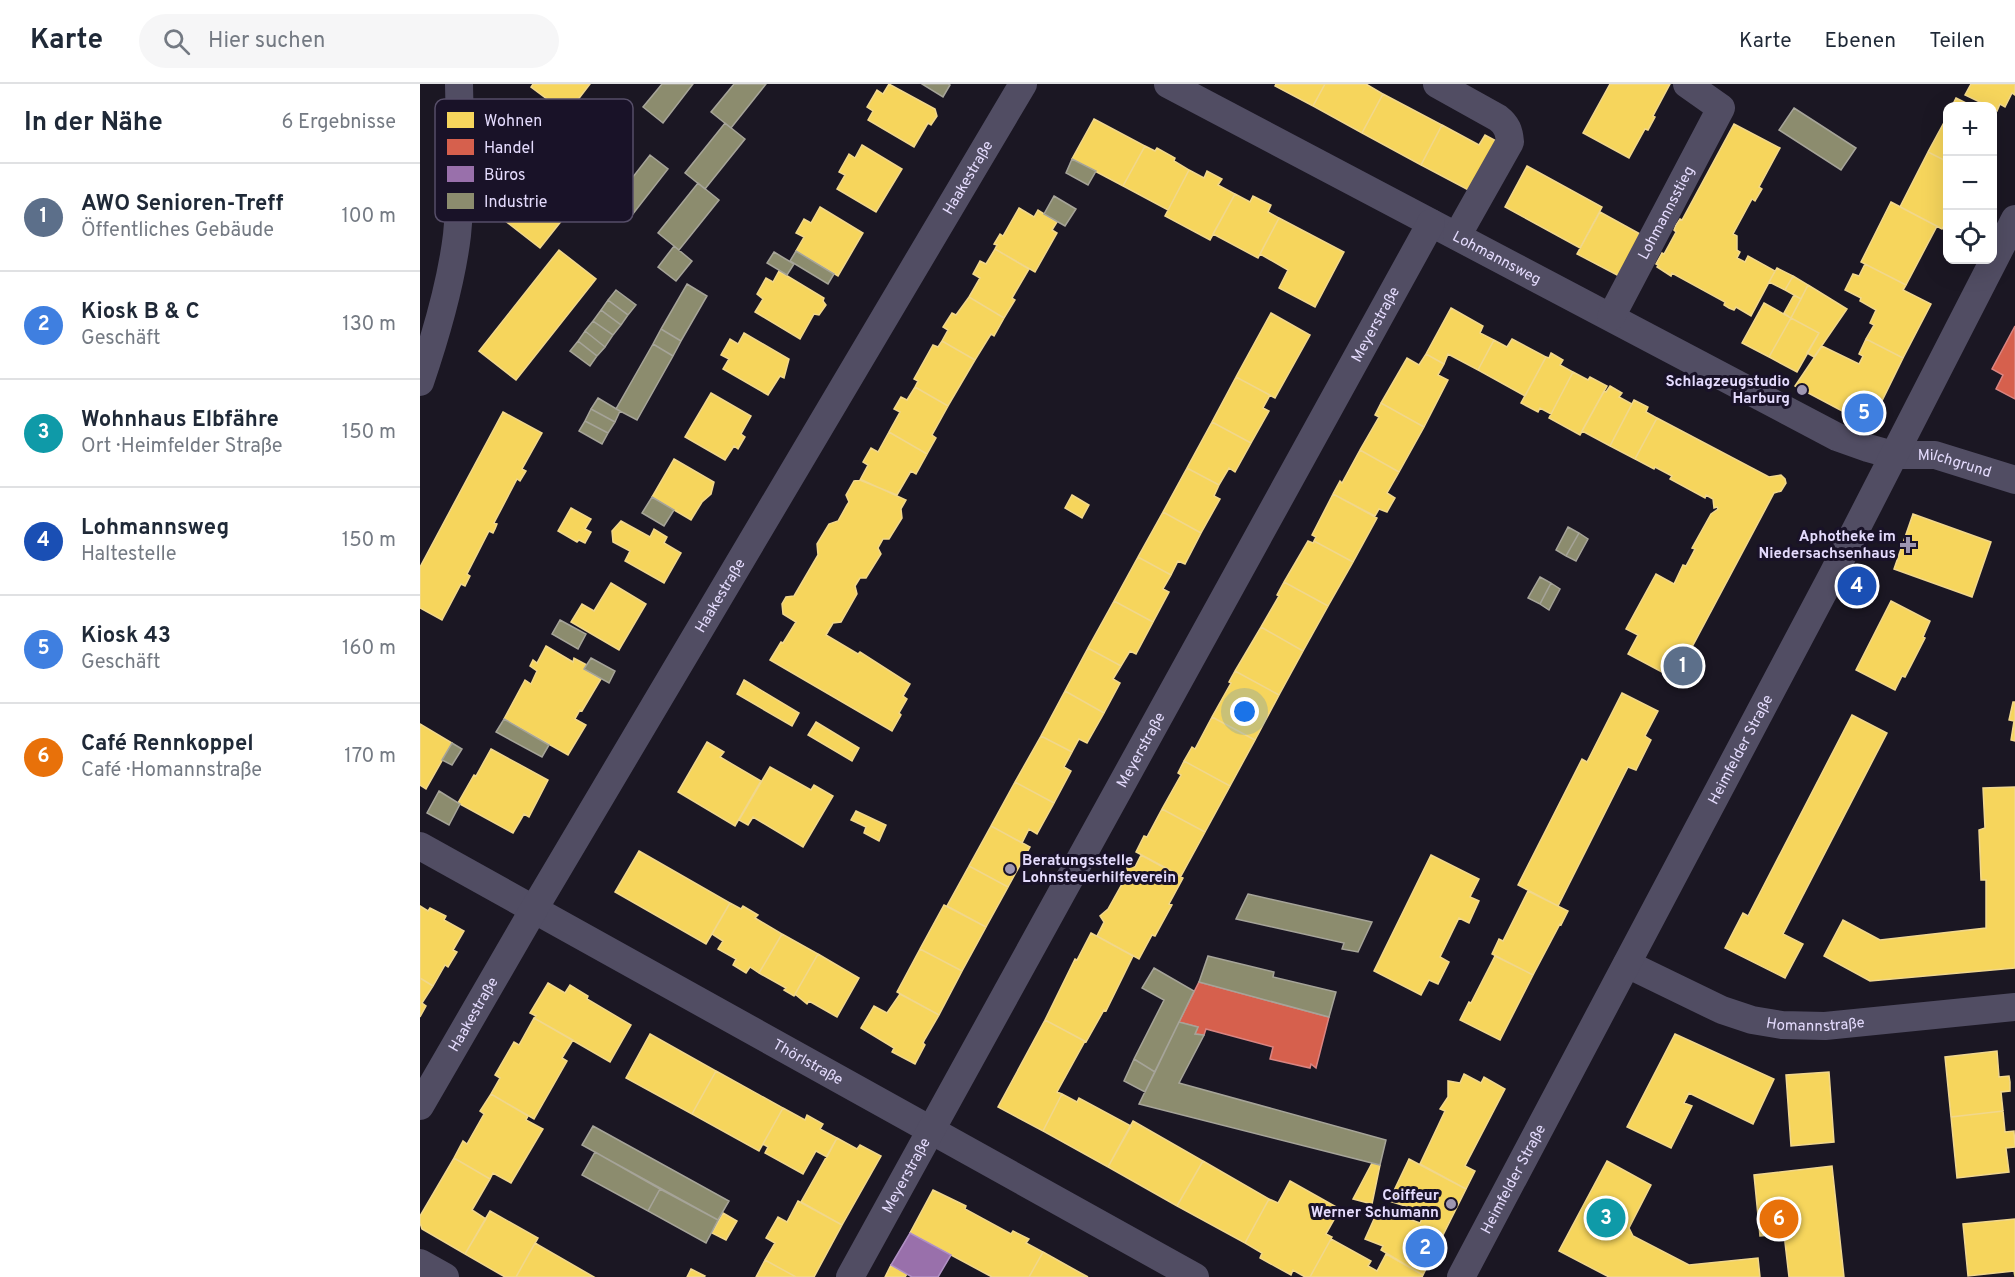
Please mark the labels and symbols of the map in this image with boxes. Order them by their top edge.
legend [435,99,633,222]
text: Wohnen [484,112,542,132]
street label: Haakestraße [940,138,998,219]
text: Handel [484,139,534,159]
street label: Lohmannsstieg [1635,163,1700,263]
text: Büros [484,166,526,186]
text: Industrie [484,193,547,213]
street label: Lohmannsweg [1449,228,1544,290]
street label: Meyerstraße [1348,284,1405,366]
place label: Schlagzeugstudio Harburg [1665,373,1790,409]
marker: Schlagzeugstudio Harburg [1795,383,1809,397]
pin: 5 [1844,390,1884,436]
street label: Milchgrund [1918,447,1993,483]
place label: Aphotheke im Niedersachsenhaus [1758,528,1896,564]
marker: Aphotheke im Niedersachsenhaus [1901,538,1915,552]
street label: Haakestraße [692,556,750,637]
pin: 4 [1838,564,1876,608]
pin: 1 [1664,644,1702,688]
street label: Heimfelder Straße [1705,692,1778,808]
your location [1230,697,1259,726]
street label: Meyerstraße [1113,709,1170,792]
place label: Beratungsstelle Lohnsteuerhilfeverein [1022,852,1176,888]
marker: Beratungsstelle Lohnsteuerhilfeverein [1003,862,1017,876]
street label: Haakestraße [445,974,503,1056]
street label: Homannstraße [1765,1014,1866,1037]
street label: Thörlstraße [769,1036,846,1090]
street label: Heimfelder Straße [1477,1121,1551,1238]
street label: Meyerstraße [879,1135,936,1217]
place label: Coiffeur Werner Schumann [1311,1187,1440,1223]
pin: 3 [1586,1196,1626,1240]
pin: 6 [1760,1196,1798,1242]
marker: Coiffeur Werner Schumann [1444,1197,1458,1211]
pin: 2 [1406,1226,1444,1270]

